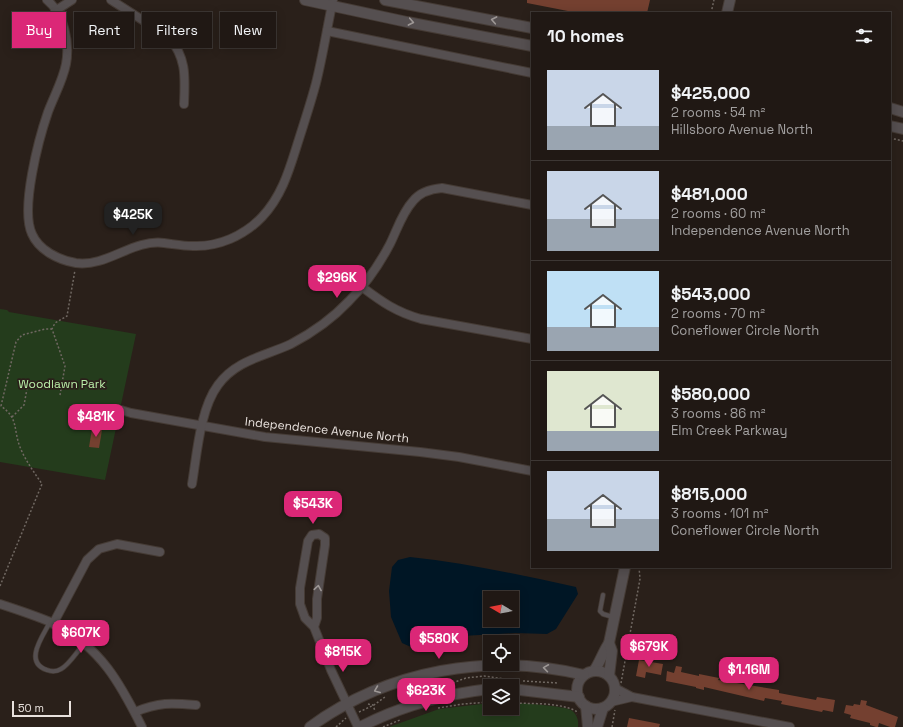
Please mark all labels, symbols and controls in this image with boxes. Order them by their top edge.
chip: Buy [12,12,66,48]
chip: Rent [74,12,134,48]
chip: Filters [142,12,212,48]
chip: New [220,12,276,48]
one-way arrow [491,17,497,25]
one-way arrow [408,18,414,26]
text: 10 homes [547,25,624,47]
icon: filters [853,25,875,47]
text: $425,000 [671,82,750,104]
icon: home [579,86,627,134]
text: 2 rooms · 54 m² [671,104,765,121]
text: Hillsboro Avenue North [671,121,813,138]
text: $481,000 [671,183,748,205]
icon: home [579,187,627,235]
pin: $425K [105,202,161,236]
text: 2 rooms · 60 m² [671,205,766,222]
text: $425K [113,206,153,223]
text: Independence Avenue North [671,222,850,239]
pin: $296K [309,265,365,299]
text: $296K [317,269,357,286]
text: $543,000 [671,283,751,305]
icon: home [579,287,627,335]
text: 2 rooms · 70 m² [671,305,765,322]
text: Coneflower Circle North [671,322,819,339]
park label: Woodlawn Park [18,376,106,392]
text: $580,000 [671,383,750,405]
icon: home [579,387,627,435]
pin: $481K [68,404,124,438]
text: 3 rooms · 86 m² [671,405,765,422]
text: $481K [77,408,115,425]
street label: Independence Avenue North [244,413,410,447]
text: Elm Creek Parkway [671,422,787,439]
text: $815,000 [671,483,747,505]
icon: home [579,487,627,535]
pin: $543K [285,491,341,525]
text: $543K [293,495,333,512]
text: 3 rooms · 101 m² [671,505,769,522]
text: Coneflower Circle North [671,522,819,539]
one-way arrow [313,585,322,591]
north arrow [483,591,519,627]
map controls [483,591,519,715]
pin: $607K [53,620,109,654]
text: $607K [61,624,101,641]
pin: $580K [411,626,467,660]
text: $580K [419,630,459,647]
pin: $679K [621,634,677,668]
button: locate [483,635,519,671]
text: $679K [629,638,669,655]
pin: $815K [315,639,371,673]
text: $815K [324,643,362,660]
pin: $1.16M [716,657,782,691]
text: $1.16M [728,661,770,678]
one-way arrow [543,664,549,673]
pin: $623K [398,678,454,712]
button: layers [483,679,519,715]
text: $623K [406,682,446,699]
one-way arrow [374,685,381,693]
scale bar [12,699,71,718]
text: 50 m [18,701,44,715]

